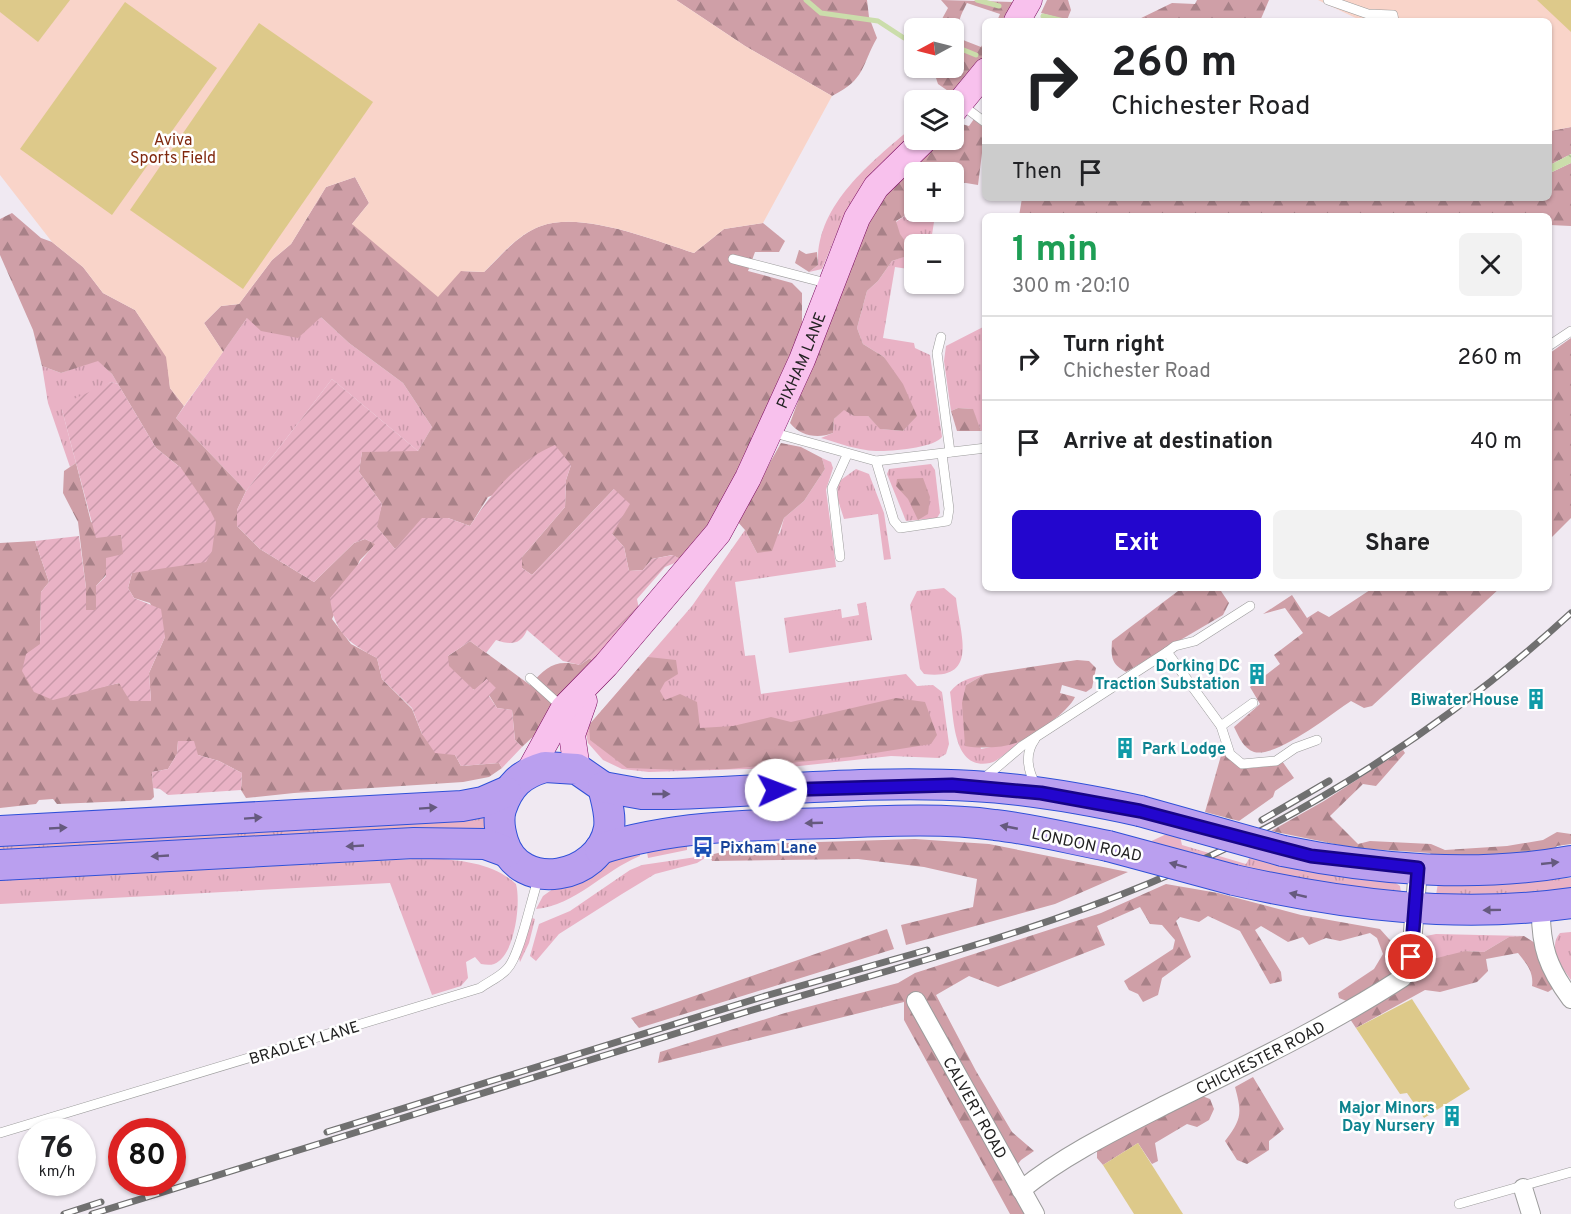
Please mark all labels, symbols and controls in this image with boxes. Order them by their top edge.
north arrow [904,18,964,78]
map controls [904,18,964,294]
text: 260 m [1111,38,1237,91]
icon: right [1012,42,1090,120]
button: layers [904,90,964,150]
text: Chichester Road [1111,90,1310,124]
park label: Aviva Sports Field [130,131,216,169]
icon: arrive [1074,156,1107,189]
text: Then [1012,159,1062,186]
button: + [904,162,964,222]
text: 1 min [1012,228,1098,274]
button: close [1459,233,1522,296]
button: − [904,234,964,294]
text: 300 m · 20:10 [1012,274,1130,300]
street label: PIXHAM LANE [773,310,832,412]
text: Turn right [1063,332,1165,359]
icon: right [1012,342,1045,375]
text: 260 m [1457,345,1522,372]
text: Chichester Road [1063,359,1211,385]
icon: arrive [1012,426,1045,459]
text: Arrive at destination [1063,429,1273,456]
text: 40 m [1470,429,1522,456]
button: Exit [1012,510,1261,579]
button: Share [1273,510,1522,579]
place label: Dorking DC Traction Substation [1095,657,1240,695]
building icon: Dorking DC Traction Substation [1245,662,1269,686]
building icon: Biwater House [1524,687,1548,711]
place label: Biwater House [1410,691,1519,711]
building icon: Park Lodge [1113,736,1137,760]
place label: Park Lodge [1142,740,1226,760]
position arrow [744,758,808,822]
one-way arrow [651,789,670,799]
one-way arrow [418,804,437,813]
one-way arrow [244,814,263,823]
one-way arrow [805,819,824,828]
one-way arrow [999,822,1018,831]
one-way arrow [49,823,68,833]
street label: LONDON ROAD [1029,824,1144,867]
bus stop icon: Pixham Lane [691,835,715,859]
place label: Pixham Lane [720,839,817,859]
one-way arrow [346,841,365,850]
one-way arrow [151,852,170,861]
one-way arrow [1540,859,1559,868]
one-way arrow [1168,860,1186,869]
one-way arrow [1289,889,1307,899]
one-way arrow [1482,905,1501,914]
pin [1385,931,1436,982]
icon: arrive [1394,940,1427,973]
street label: BRADLEY LANE [247,1018,362,1070]
street label: CHICHESTER ROAD [1193,1018,1329,1100]
street label: CALVERT ROAD [937,1054,1010,1163]
place label: Major Minors Day Nursery [1339,1099,1435,1137]
building icon: Major Minors Day Nursery [1440,1104,1464,1128]
speed limit sign: 80 [108,1118,186,1196]
text: 76 [40,1131,74,1168]
text: km/h [39,1163,75,1182]

